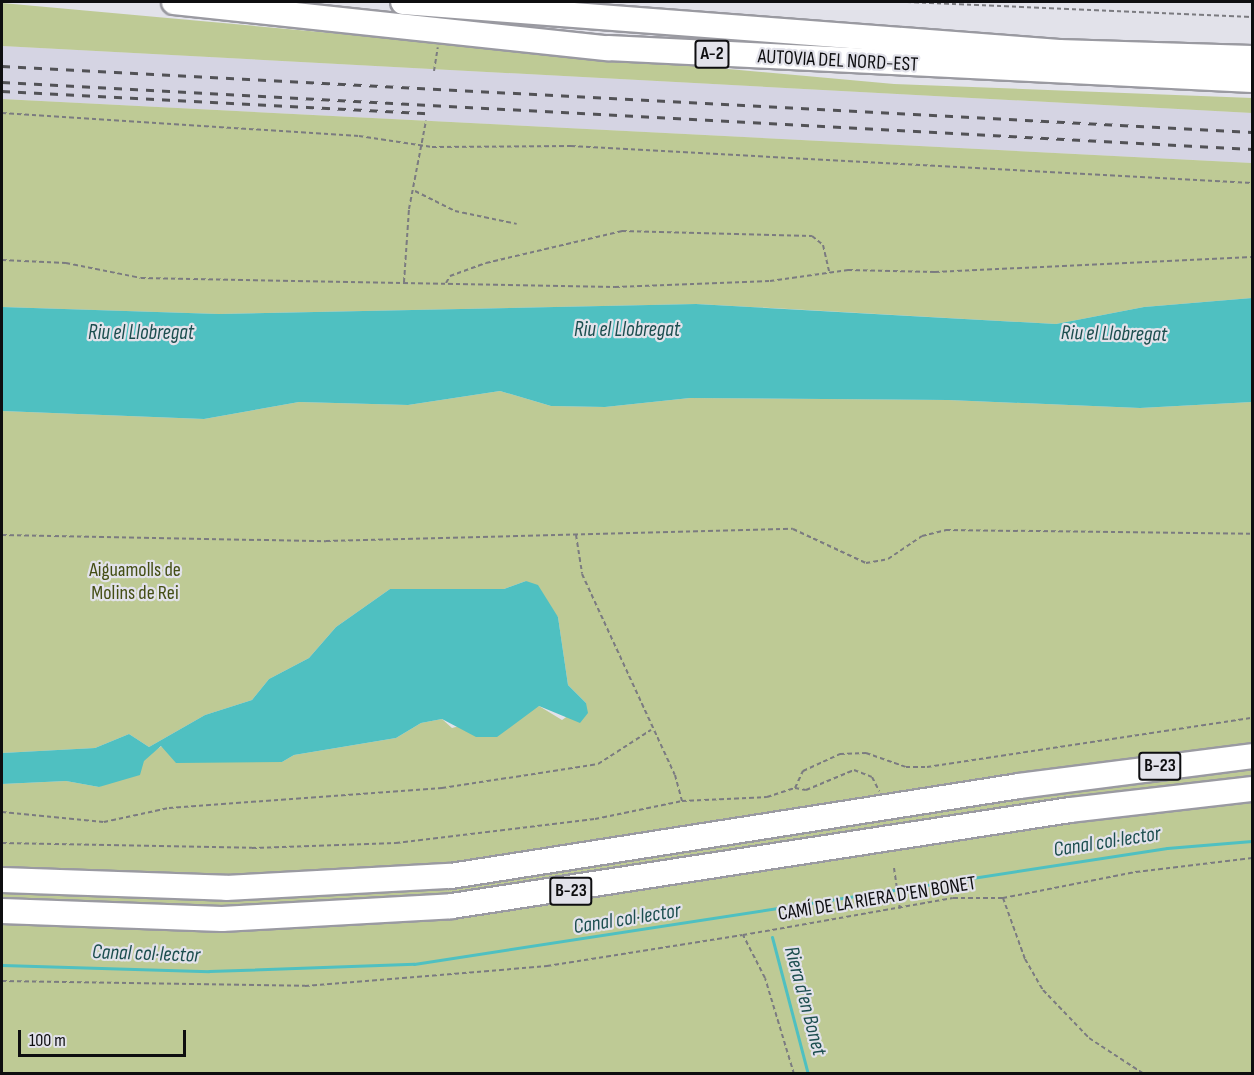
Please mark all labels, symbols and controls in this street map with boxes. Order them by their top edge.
road number: A-2 [694,39,730,69]
street label: AUTOVIA DEL NORD-EST [757,45,919,77]
water label: Riu el Llobregat [574,317,680,343]
water label: Riu el Llobregat [88,320,194,346]
water label: Riu el Llobregat [1061,320,1167,348]
park label: Aiguamolls de Molins de Rei [89,559,181,606]
road number: B-23 [1138,751,1182,781]
water label: Canal col·lector [1052,821,1162,863]
street label: CAMÍ DE LA RIERA D'EN BONET [776,871,978,927]
road number: B-23 [548,876,594,906]
water label: Canal col·lector [572,898,682,940]
water label: Canal col·lector [92,940,200,968]
water label: Riera d'en Bonet [778,944,832,1058]
scale bar [21,1018,189,1056]
text: 100 m [29,1030,66,1051]

